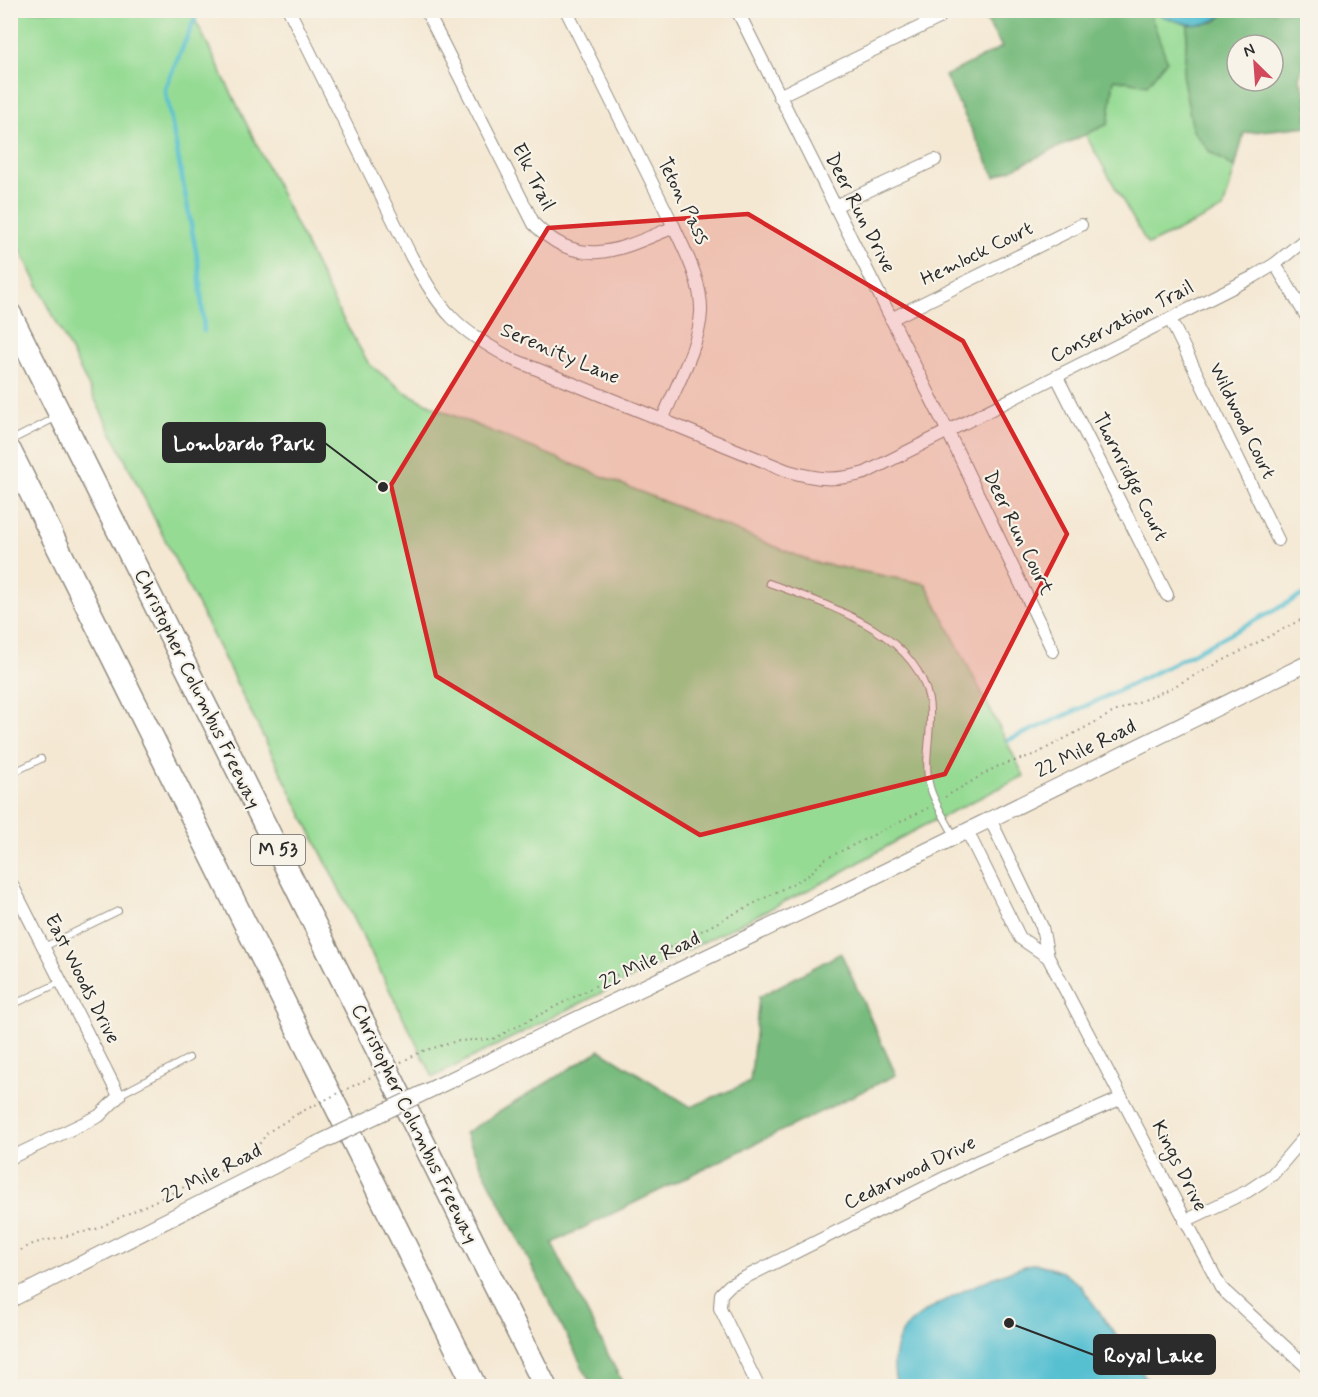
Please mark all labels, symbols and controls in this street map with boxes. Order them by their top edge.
north arrow [1225,33,1285,93]
text: N [1240,39,1259,63]
street label: Elk Trail [505,139,561,215]
street label: Deer Run Drive [818,148,902,278]
street label: Teton Pass [650,153,716,249]
street label: Hemlock Court [916,215,1038,293]
street label: Conservation Trail [1046,274,1198,370]
street label: Serenity Lane [496,317,624,391]
street label: Wildwood Court [1202,358,1282,484]
street label: Thornridge Court [1084,408,1174,547]
callout: Lombardo Park [163,423,325,462]
text: Lombardo Park [173,430,315,458]
street label: Deer Run Court [976,466,1060,600]
street label: Christopher Columbus Freeway [127,565,267,813]
street label: 22 Mile Road [1031,713,1141,785]
road number: M 53 [251,835,305,865]
street label: East Woods Drive [38,909,126,1049]
street label: 22 Mile Road [595,925,705,997]
street label: Christopher Columbus Freeway [344,1000,484,1248]
street label: Kings Drive [1144,1116,1213,1217]
street label: Cedarwood Drive [839,1129,981,1217]
street label: 22 Mile Road [157,1137,267,1211]
callout: Royal Lake [1094,1335,1215,1374]
text: Royal Lake [1104,1342,1205,1370]

